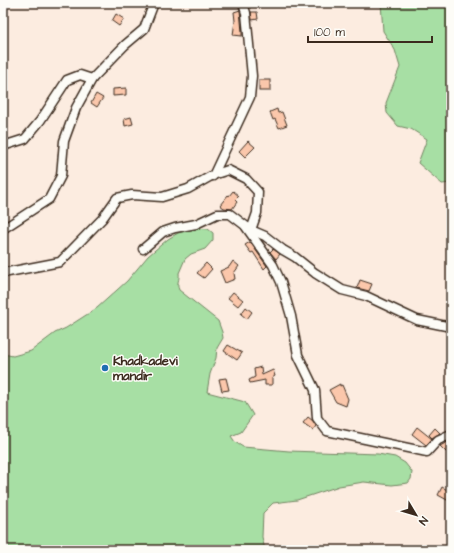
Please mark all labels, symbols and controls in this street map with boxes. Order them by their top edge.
scale bar [308,18,432,44]
text: 100 m [314,24,345,41]
place label: Khadkadevi mandir [113,352,179,385]
marker: Khadkadevi mandir [100,363,110,373]
north arrow [396,495,436,535]
text: N [415,514,432,528]

